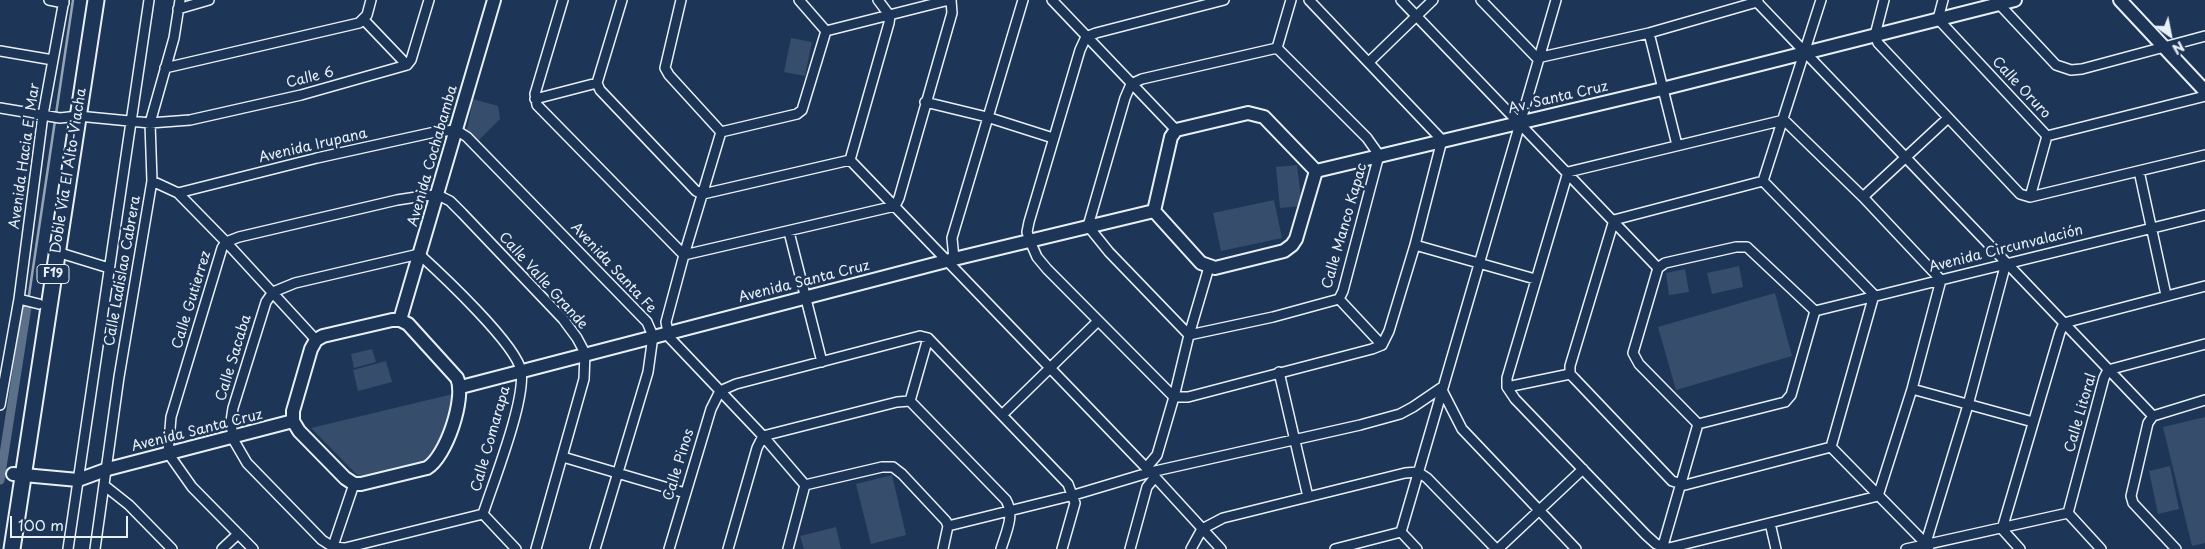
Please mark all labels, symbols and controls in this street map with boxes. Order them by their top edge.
north arrow [2145,10,2195,60]
text: N [2168,36,2189,60]
street label: Calle Oruro [1988,54,2054,122]
street label: Calle 6 [284,64,336,92]
street label: Av. Santa Cruz [1507,78,1609,118]
street label: Avenida Hacia El Mar [6,82,44,230]
street label: Avenida Cochabamba [405,84,461,228]
street label: Doble Vía El Alto-Viacha [48,87,90,255]
street label: Avenida Irupana [257,125,369,167]
street label: Calle Manco Kapac [1319,161,1371,291]
street label: Calle Ladislao Cabrera [101,194,145,348]
street label: Avenida Santa Fe [567,219,659,317]
street label: Avenida Circunvalación [1927,222,2085,276]
street label: Calle Valle Grande [495,229,591,333]
street label: Calle Gutierrez [169,249,215,351]
street label: Avenida Santa Cruz [737,258,871,306]
road number: F19 [37,264,69,284]
street label: Calle Sacaba [213,313,255,403]
street label: Calle Litoral [2062,371,2100,455]
street label: Calle Comarapa [468,384,514,494]
street label: Avenida Santa Cruz [130,407,264,455]
street label: Calle Pinos [660,427,698,503]
scale bar [12,506,130,538]
text: 100 m [18,513,64,536]

